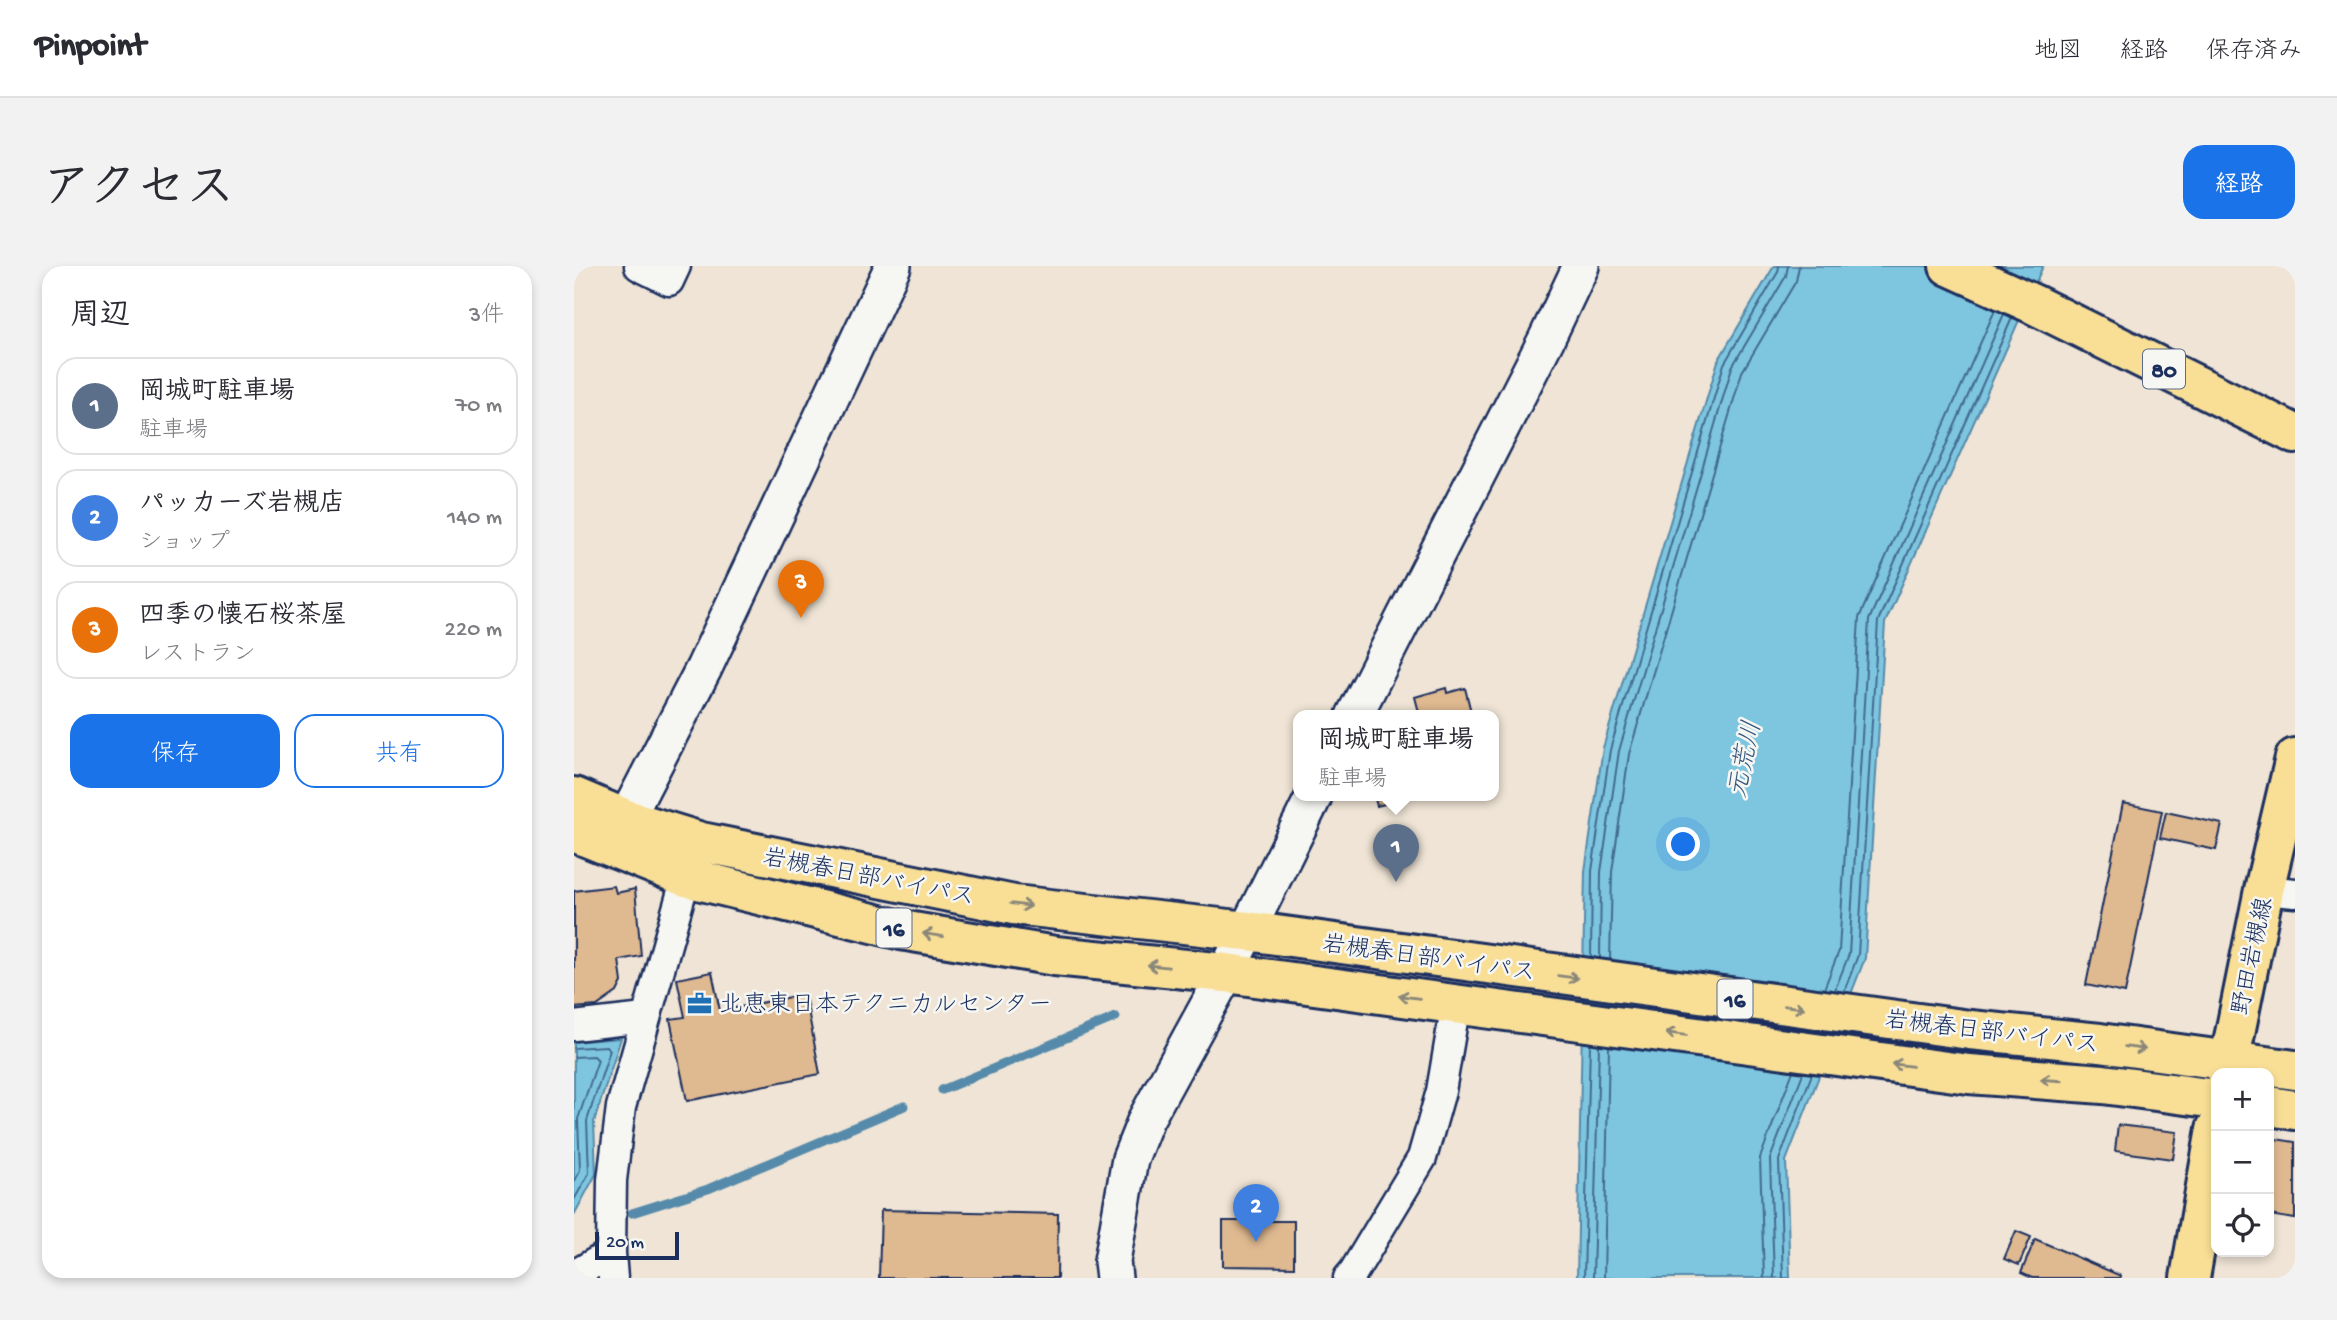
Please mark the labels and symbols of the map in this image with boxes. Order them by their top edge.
road number: 80 [2143,349,2185,388]
pin: 3 [778,560,824,618]
water label: 元荒川 [1723,718,1771,801]
pin: 1 [1373,824,1419,882]
your location [1666,827,1700,861]
street label: 岩槻春日部バイパス [760,844,977,914]
street label: 野田岩槻線 [2227,895,2281,1018]
one-way arrow [1009,899,1031,912]
road number: 16 [876,908,912,948]
one-way arrow [922,928,945,941]
street label: 岩槻春日部バイパス [1320,930,1537,990]
one-way arrow [1148,959,1170,972]
one-way arrow [1556,970,1579,983]
road number: 16 [1718,979,1752,1018]
office icon: 北恵東日本テクニカルセンター [685,989,713,1017]
one-way arrow [1398,990,1421,1003]
place label: 北恵東日本テクニカルセンター [719,991,1052,1021]
one-way arrow [1782,1000,1805,1013]
street label: 岩槻春日部バイパス [1883,1006,2100,1062]
one-way arrow [1665,1027,1688,1040]
one-way arrow [2123,1042,2146,1055]
one-way arrow [1891,1058,1913,1071]
one-way arrow [2040,1073,2063,1086]
pin: 2 [1233,1184,1279,1242]
scale bar [595,1229,679,1261]

